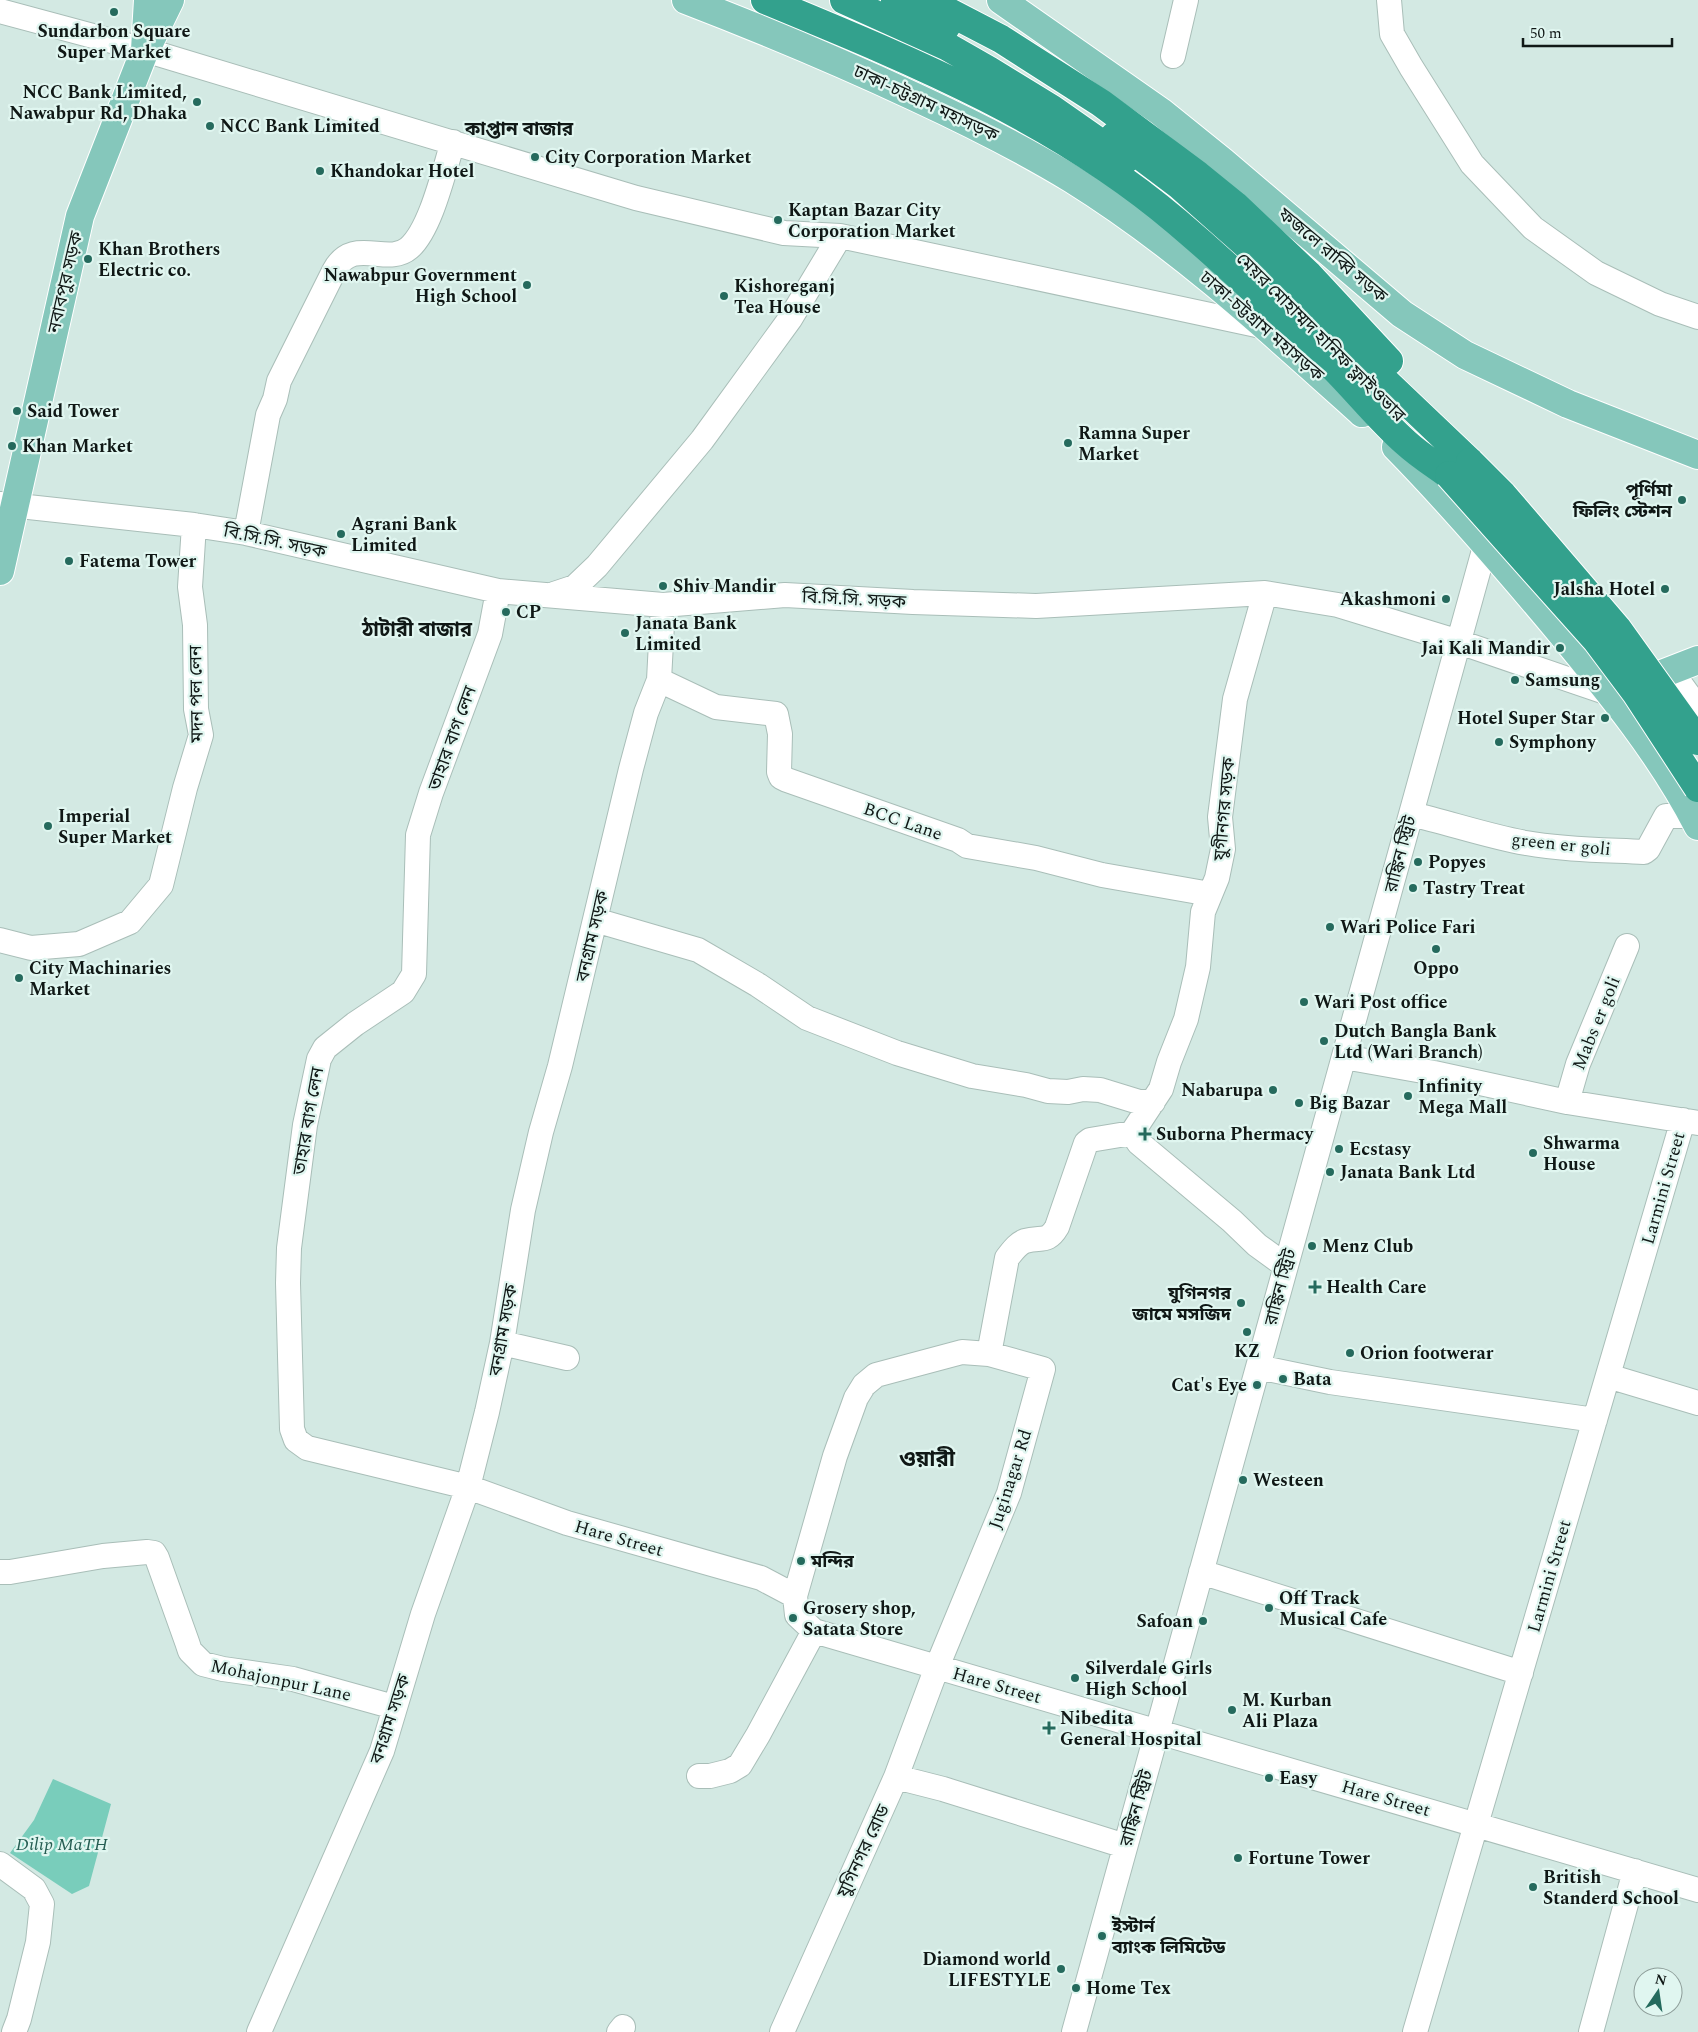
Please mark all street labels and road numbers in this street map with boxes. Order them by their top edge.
street label: ঢাকা-চট্টগ্রাম মহাসড়ক [848,58,1003,149]
street label: ফজলে রাব্বি সড়ক [1271,201,1394,310]
street label: নবাবপুর সড়ক [40,228,90,337]
street label: মেয়র মোহাম্মদ হানিফ ফ্লাইওভার [1230,246,1412,429]
street label: ঢাকা-চট্টগ্রাম মহাসড়ক [1193,264,1330,388]
street label: বি.সি.সি. সড়ক [220,517,329,566]
street label: বি.সি.সি. সড়ক [800,583,907,616]
street label: মদন পল লেন [182,644,211,744]
street label: তাহার বাগ লেন [421,681,484,795]
street label: যুগীনগর সড়ক [1206,756,1243,863]
street label: BCC Lane [860,795,946,848]
street label: রাঙ্কিন স্ট্রিট [1377,812,1424,897]
street label: green er goli [1510,826,1612,863]
street label: বনগ্রাম সড়ক [569,887,616,985]
street label: Mabs er goli [1565,972,1628,1074]
street label: তাহার বাগ লেন [286,1064,331,1178]
street label: Larmini Street [1635,1129,1692,1248]
street label: রাঙ্কিন স্ট্রিট [1257,1245,1304,1330]
street label: বনগ্রাম সড়ক [482,1282,525,1379]
street label: Juginagar Rd [982,1426,1039,1533]
street label: Hare Street [571,1513,666,1564]
street label: Larmini Street [1521,1517,1578,1636]
street label: Mohajonpur Lane [208,1652,354,1709]
street label: Hare Street [949,1660,1044,1711]
street label: বনগ্রাম সড়ক [363,1670,418,1768]
street label: রাঙ্কিন স্ট্রিট [1112,1766,1161,1851]
street label: Hare Street [1338,1773,1433,1824]
street label: যুগিনগর রোড [830,1800,897,1903]

